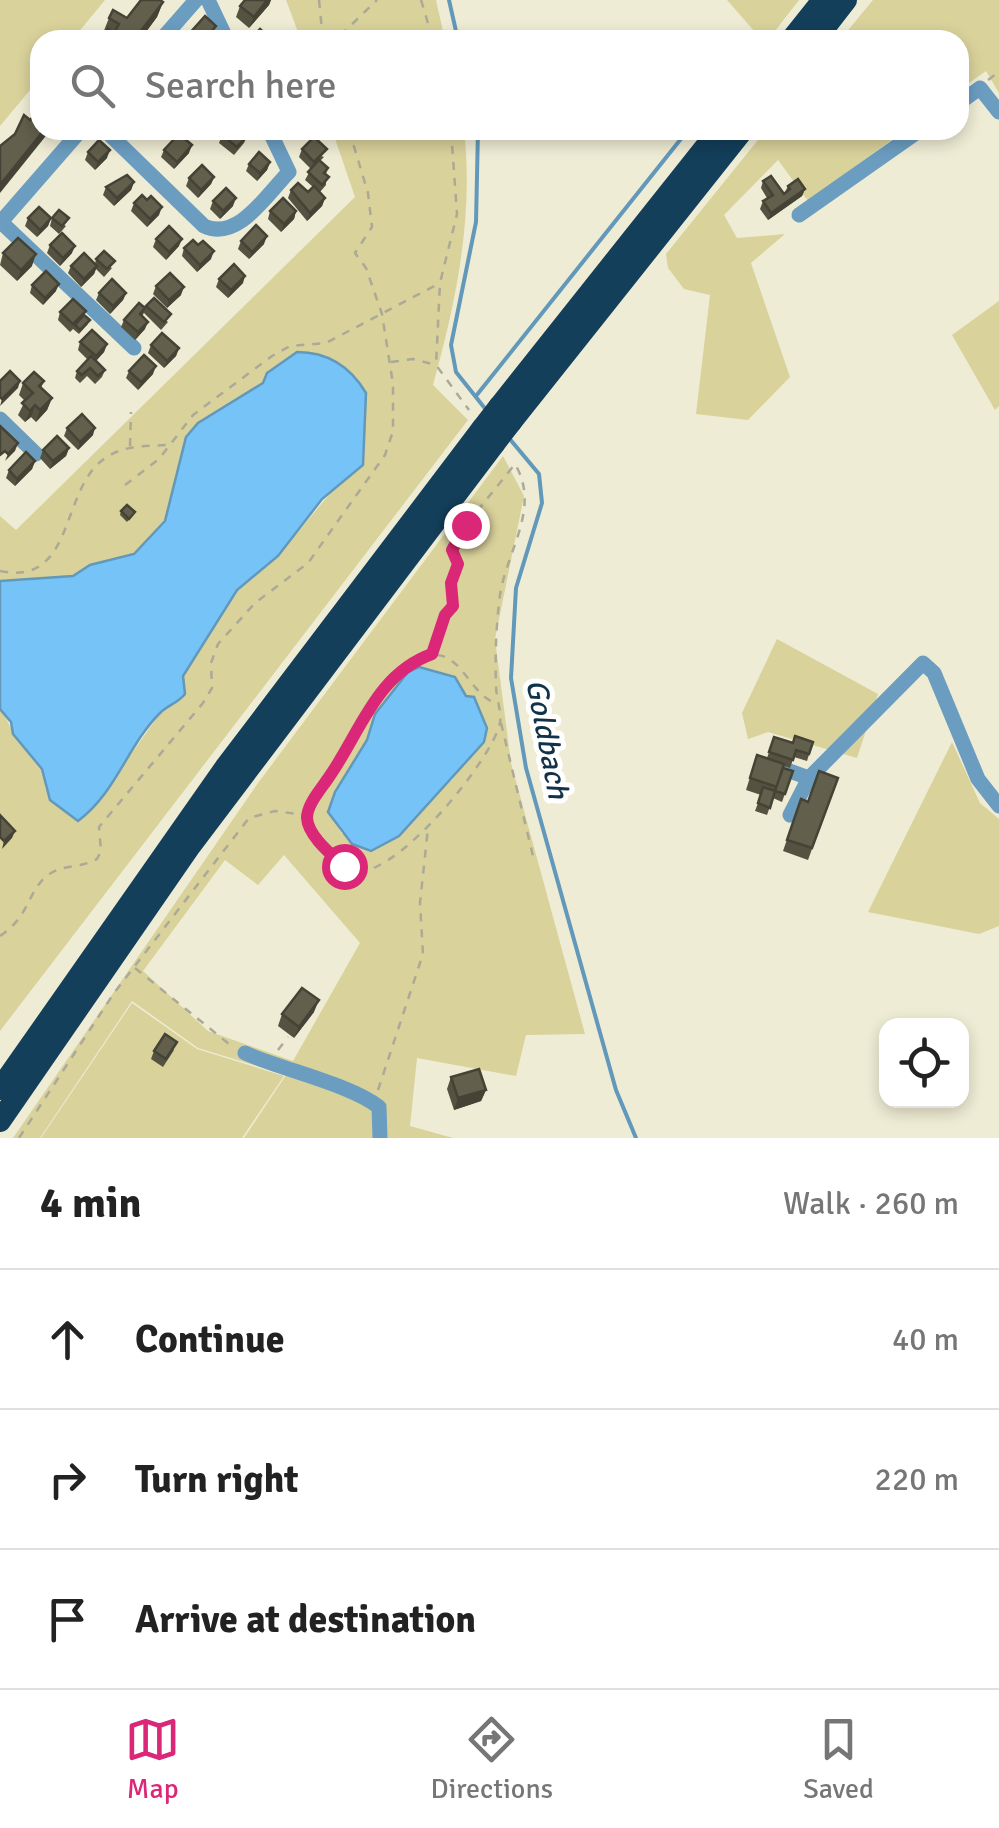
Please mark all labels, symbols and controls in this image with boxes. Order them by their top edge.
search box [30,30,969,140]
icon: search [65,58,120,113]
text: Search here [145,62,337,109]
route end [444,503,490,549]
water label: Goldbach [517,676,577,802]
route start [322,844,368,890]
map controls [879,1018,969,1108]
button: locate [879,1018,969,1108]
text: 4 min [40,1178,141,1229]
text: Walk · 260 m [783,1184,959,1223]
icon: ahead [40,1312,95,1367]
text: Continue [135,1316,285,1363]
text: 40 m [892,1320,959,1359]
icon: right [40,1452,95,1507]
text: Turn right [135,1456,299,1503]
text: 220 m [875,1460,959,1499]
icon: arrive [40,1592,95,1647]
text: Arrive at destination [135,1596,476,1643]
tab: Map [125,1712,180,1806]
tab: Directions [431,1712,553,1806]
tab: Saved [803,1712,874,1806]

